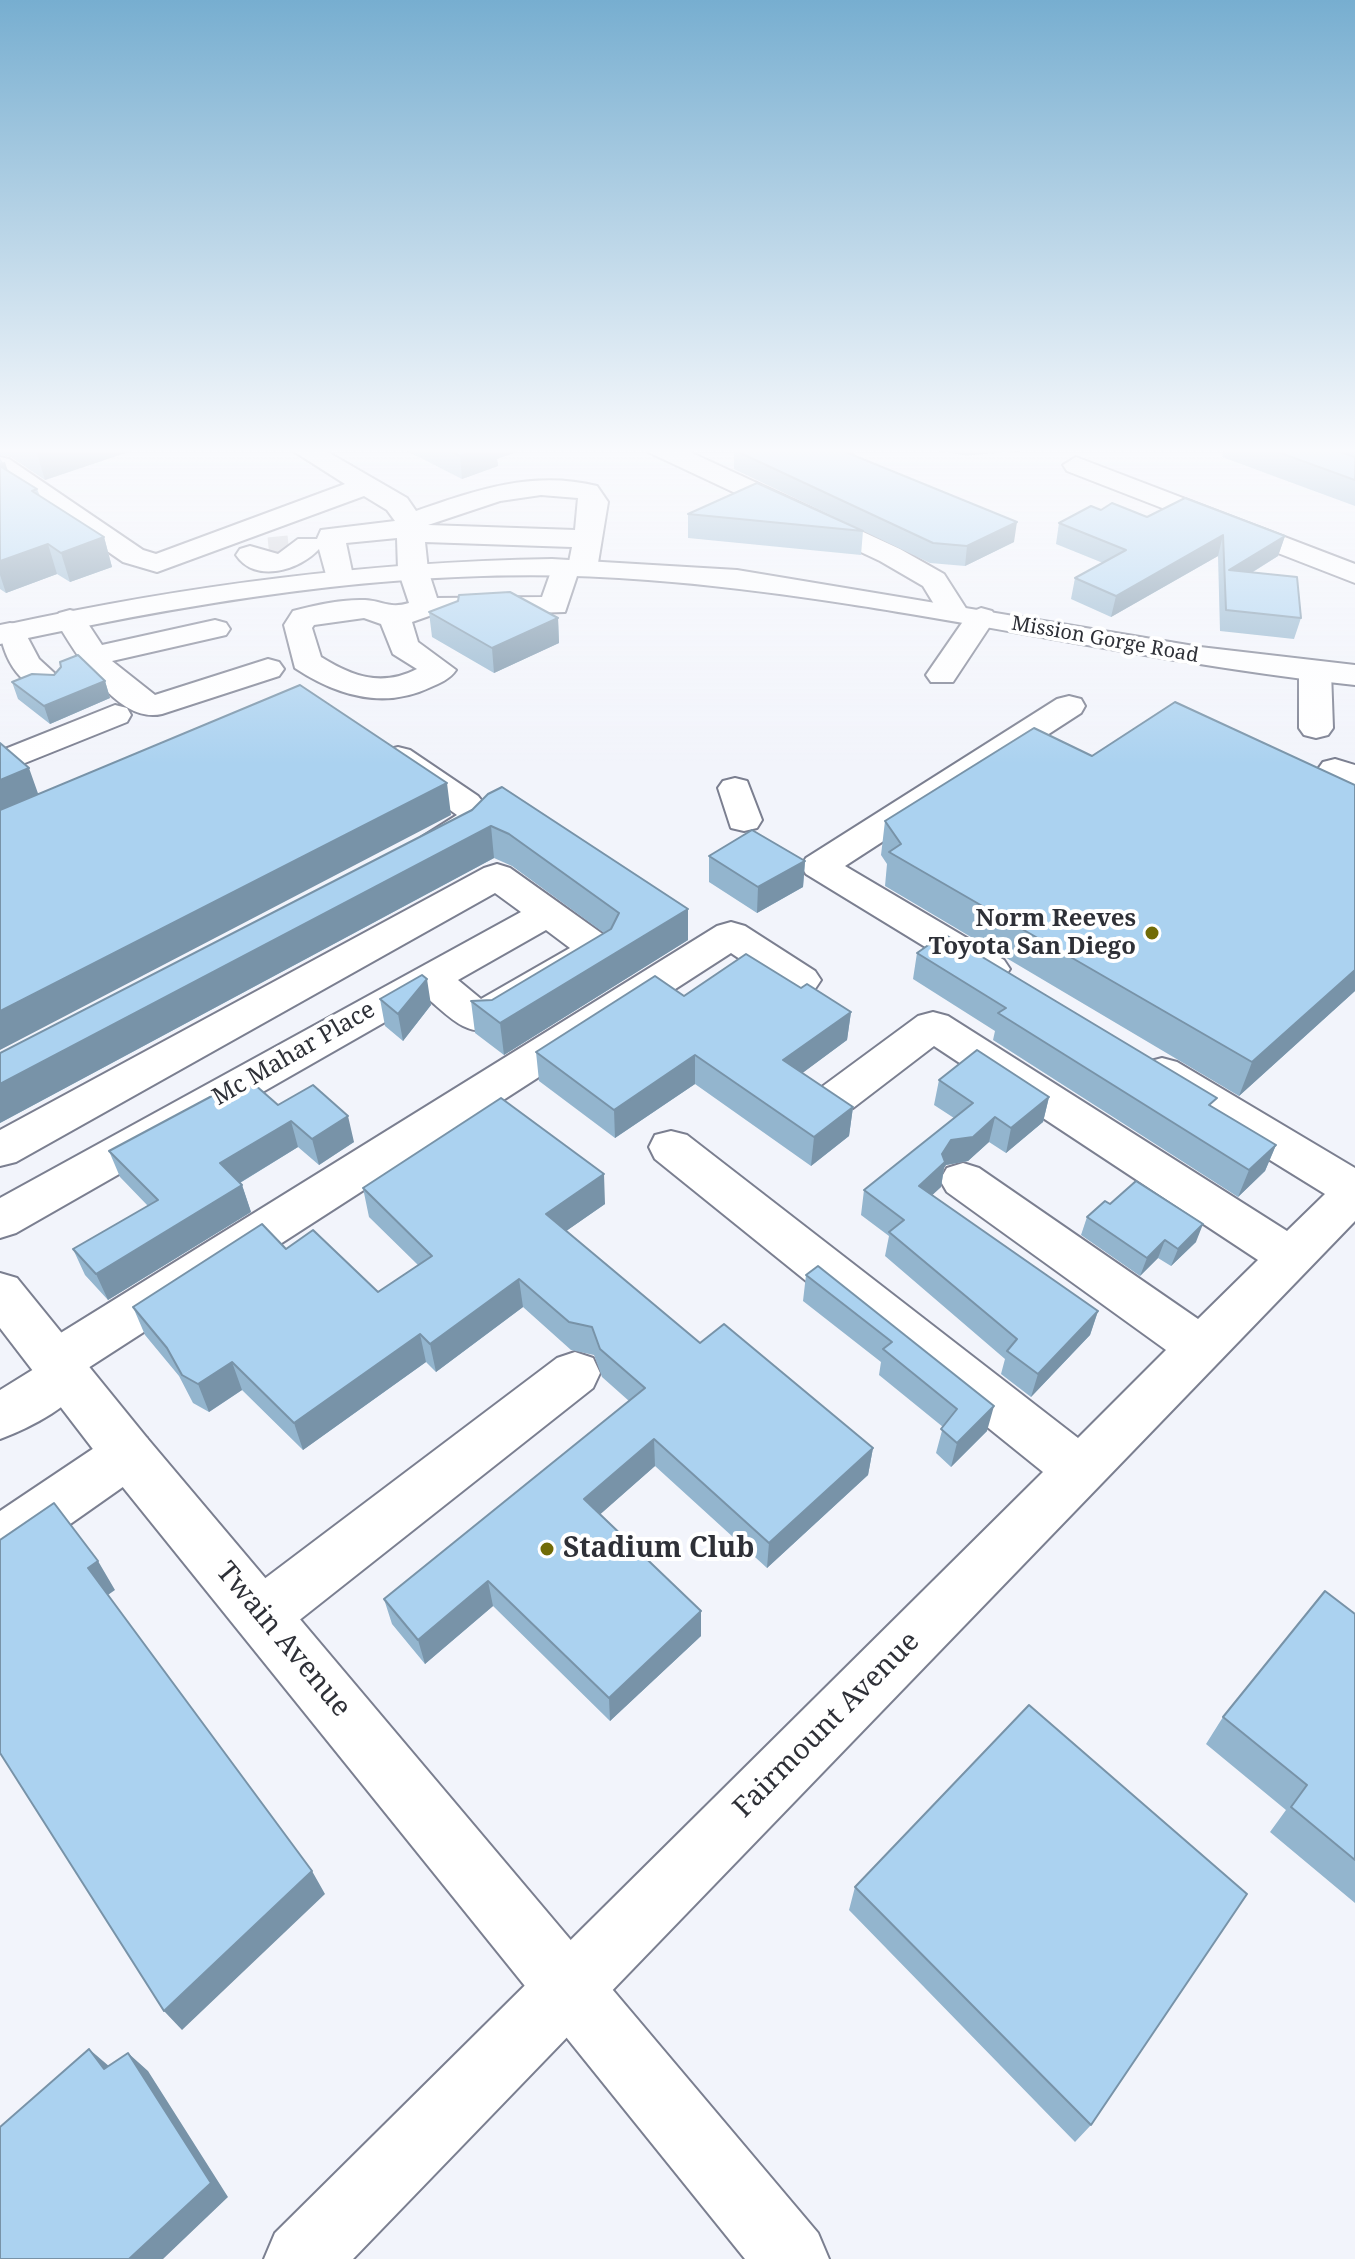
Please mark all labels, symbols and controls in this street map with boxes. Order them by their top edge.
street label: Mission Gorge Road [1010,612,1200,668]
place label: Norm Reeves Toyota San Diego [929,905,1136,961]
marker: Norm Reeves Toyota San Diego [1143,924,1161,942]
street label: Mc Mahar Place [208,996,380,1112]
place label: Stadium Club [563,1532,754,1566]
marker: Stadium Club [538,1540,556,1558]
street label: Twain Avenue [209,1556,357,1724]
street label: Fairmount Avenue [727,1625,927,1825]

